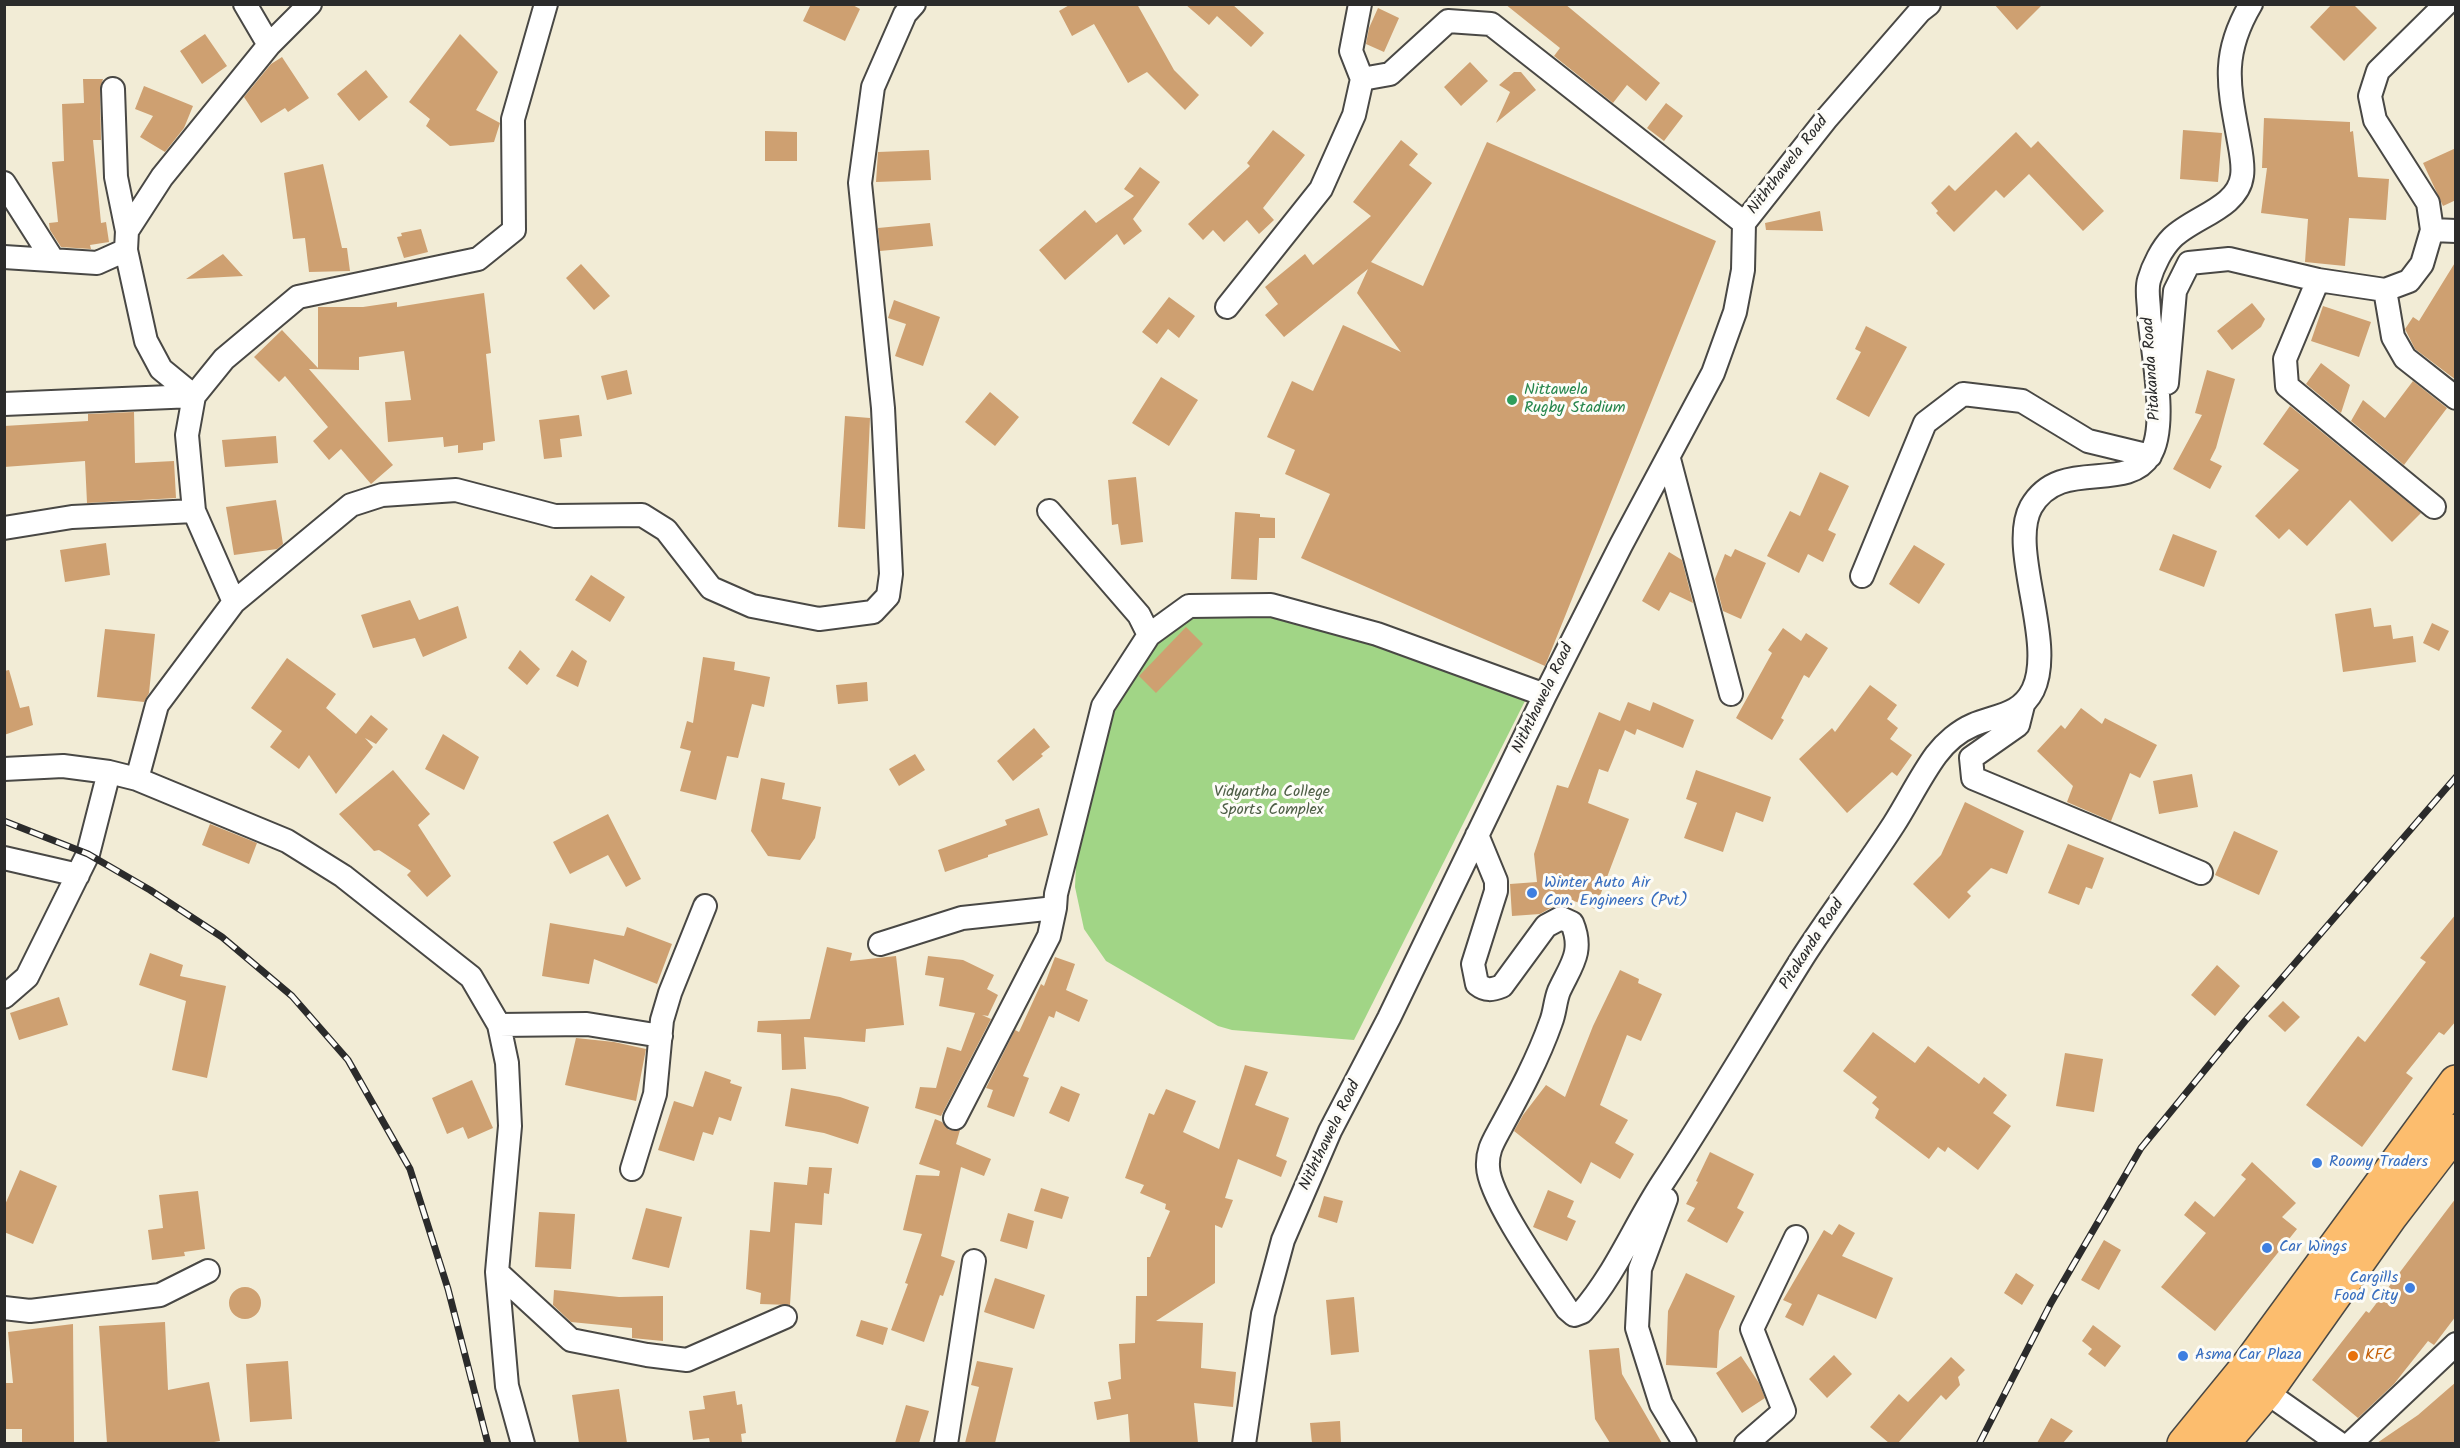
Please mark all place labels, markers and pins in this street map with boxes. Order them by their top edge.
place label: Nittawela Rugby Stadium [1524,381,1625,419]
marker: Nittawela Rugby Stadium [1505,393,1519,407]
place label: Winter Auto Air Con. Engineers (Pvt) [1544,874,1688,912]
marker: Winter Auto Air Con. Engineers (Pvt) [1525,886,1539,900]
place label: Roomy Traders [2329,1153,2428,1173]
marker: Roomy Traders [2310,1156,2324,1170]
place label: Car Wings [2279,1238,2347,1258]
marker: Car Wings [2260,1241,2274,1255]
place label: Cargills Food City [2334,1269,2398,1307]
marker: Cargills Food City [2403,1281,2417,1295]
place label: Asma Car Plaza [2195,1346,2302,1366]
place label: KFC [2365,1346,2392,1366]
marker: Asma Car Plaza [2176,1349,2190,1363]
marker: KFC [2346,1349,2360,1363]

